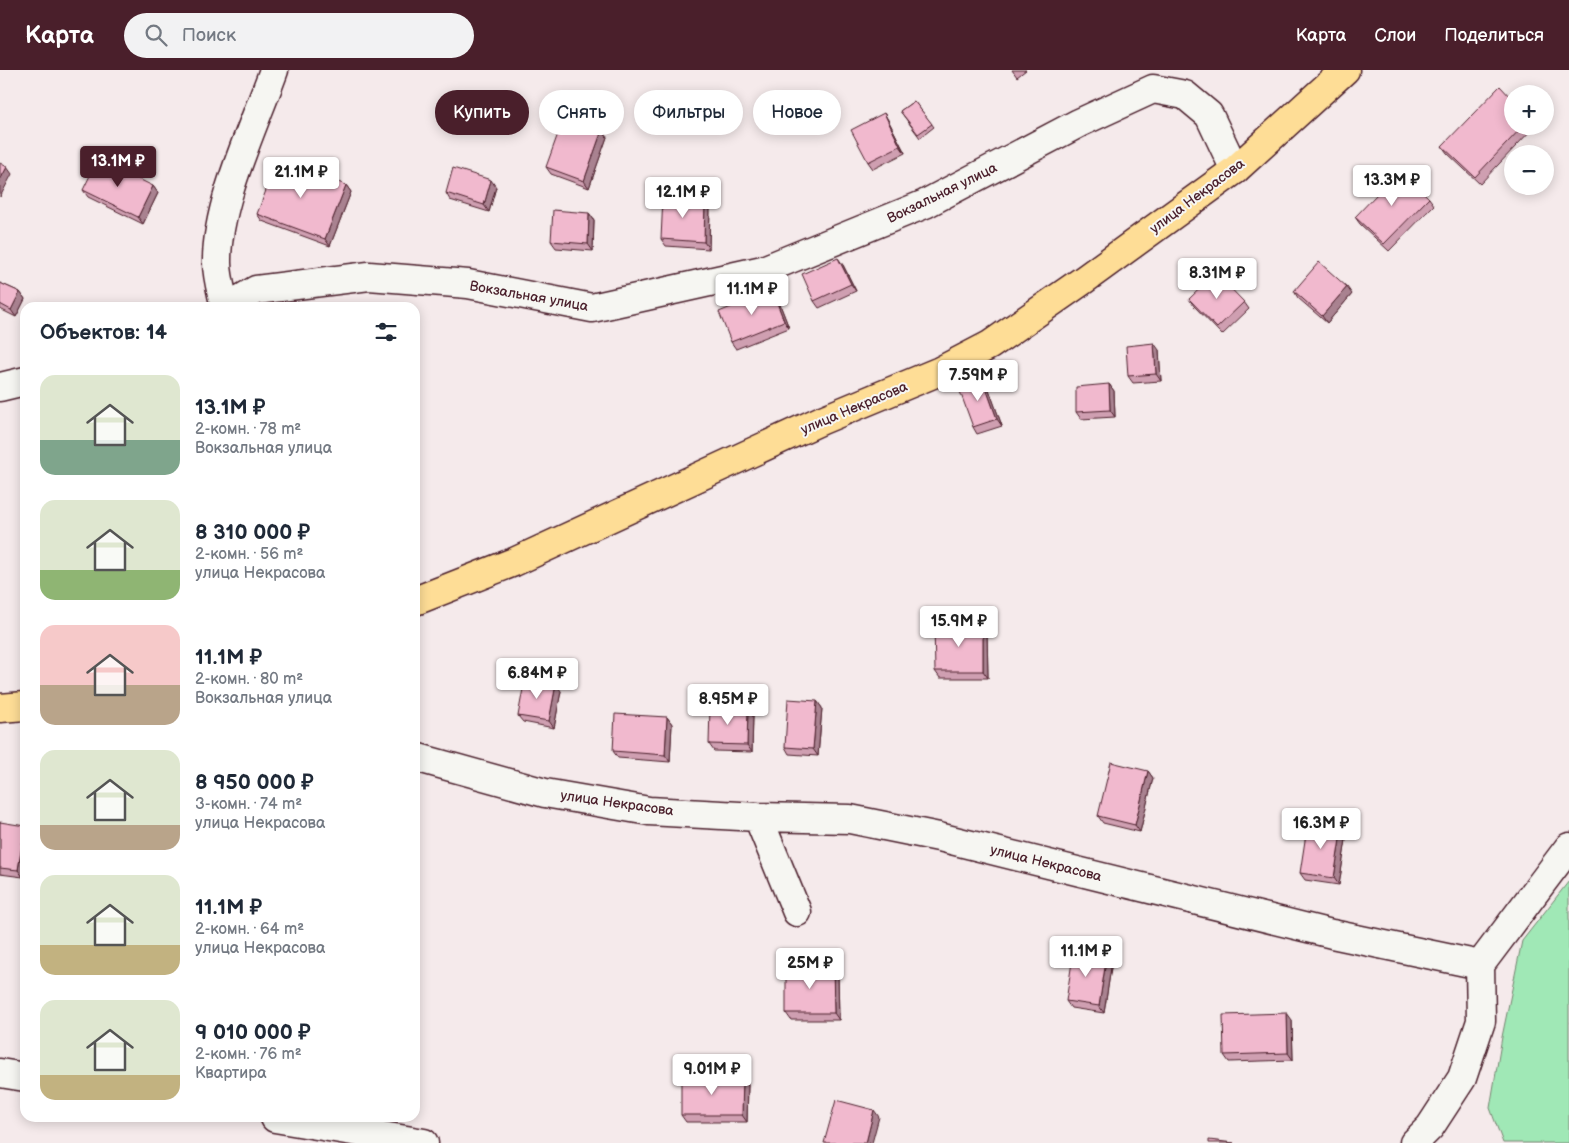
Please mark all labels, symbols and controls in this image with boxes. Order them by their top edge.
search box [124,13,474,58]
text: Карта [25,21,94,50]
icon: search [142,21,170,49]
text: Поиск [182,24,236,47]
text: Карта [1296,25,1346,46]
text: Слои [1374,25,1416,46]
text: Поделиться [1444,25,1544,46]
map controls [1504,85,1554,195]
button: + [1504,85,1554,135]
chip: Купить [435,90,529,135]
chip: Снять [539,90,624,135]
chip: Фильтры [634,90,743,135]
chip: Новое [753,90,841,135]
button: − [1504,145,1554,195]
pin: 13.1M ₽ [72,146,164,188]
text: 13.1M ₽ [91,152,145,171]
street label: улица Некрасова [1146,154,1248,237]
pin: 21.1M ₽ [255,156,347,199]
street label: Вокзальная улица [884,159,1000,227]
text: 21.1M ₽ [274,163,328,182]
pin: 13.3M ₽ [1346,164,1438,207]
text: 13.3M ₽ [1364,171,1420,190]
pin: 12.1M ₽ [637,176,729,219]
text: 12.1M ₽ [656,183,710,202]
pin: 8.31M ₽ [1171,258,1263,300]
text: 8.31M ₽ [1189,264,1245,283]
pin: 11.1M ₽ [706,274,798,316]
street label: Вокзальная улица [468,277,590,315]
text: 11.1M ₽ [726,280,778,299]
icon: filters [372,318,400,346]
text: Объектов: 14 [40,320,167,345]
pin: 7.59M ₽ [932,360,1024,402]
text: 7.59M ₽ [949,366,1007,385]
street label: улица Некрасова [798,378,910,438]
icon: home [80,395,140,455]
text: 13.1M ₽ [195,395,266,420]
text: 2-комн. · 78 m² [195,420,301,439]
text: Вокзальная улица [195,439,332,458]
icon: home [80,520,140,580]
text: 8 310 000 ₽ [195,520,310,545]
text: 2-комн. · 56 m² [195,545,303,564]
text: улица Некрасова [195,564,325,583]
pin: 15.9M ₽ [913,606,1005,648]
text: 15.9M ₽ [931,612,987,631]
icon: home [80,645,140,705]
text: 11.1M ₽ [195,645,262,670]
pin: 6.84M ₽ [491,658,583,700]
text: 6.84M ₽ [507,664,567,683]
text: 2-комн. · 80 m² [195,670,303,689]
pin: 8.95M ₽ [682,684,774,726]
text: Вокзальная улица [195,689,332,708]
text: 8.95M ₽ [698,690,758,709]
icon: home [80,770,140,830]
text: 8 950 000 ₽ [195,770,314,795]
street label: улица Некрасова [559,787,675,819]
text: 3-комн. · 74 m² [195,795,302,814]
pin: 16.3M ₽ [1275,808,1367,850]
text: улица Некрасова [195,814,325,833]
text: 16.3M ₽ [1293,814,1349,833]
street label: улица Некрасова [989,841,1104,885]
icon: home [80,895,140,955]
text: 11.1M ₽ [195,895,262,920]
text: 2-комн. · 64 m² [195,920,304,939]
pin: 11.1M ₽ [1040,936,1132,978]
text: улица Некрасова [195,939,325,958]
text: 11.1M ₽ [1060,942,1112,961]
pin: 25M ₽ [775,948,845,990]
text: 25M ₽ [787,954,833,973]
icon: home [80,1020,140,1080]
text: 9 010 000 ₽ [195,1020,311,1045]
text: 2-комн. · 76 m² [195,1045,302,1064]
pin: 9.01M ₽ [666,1054,758,1096]
text: 9.01M ₽ [683,1060,741,1079]
text: Квартира [195,1064,267,1083]

